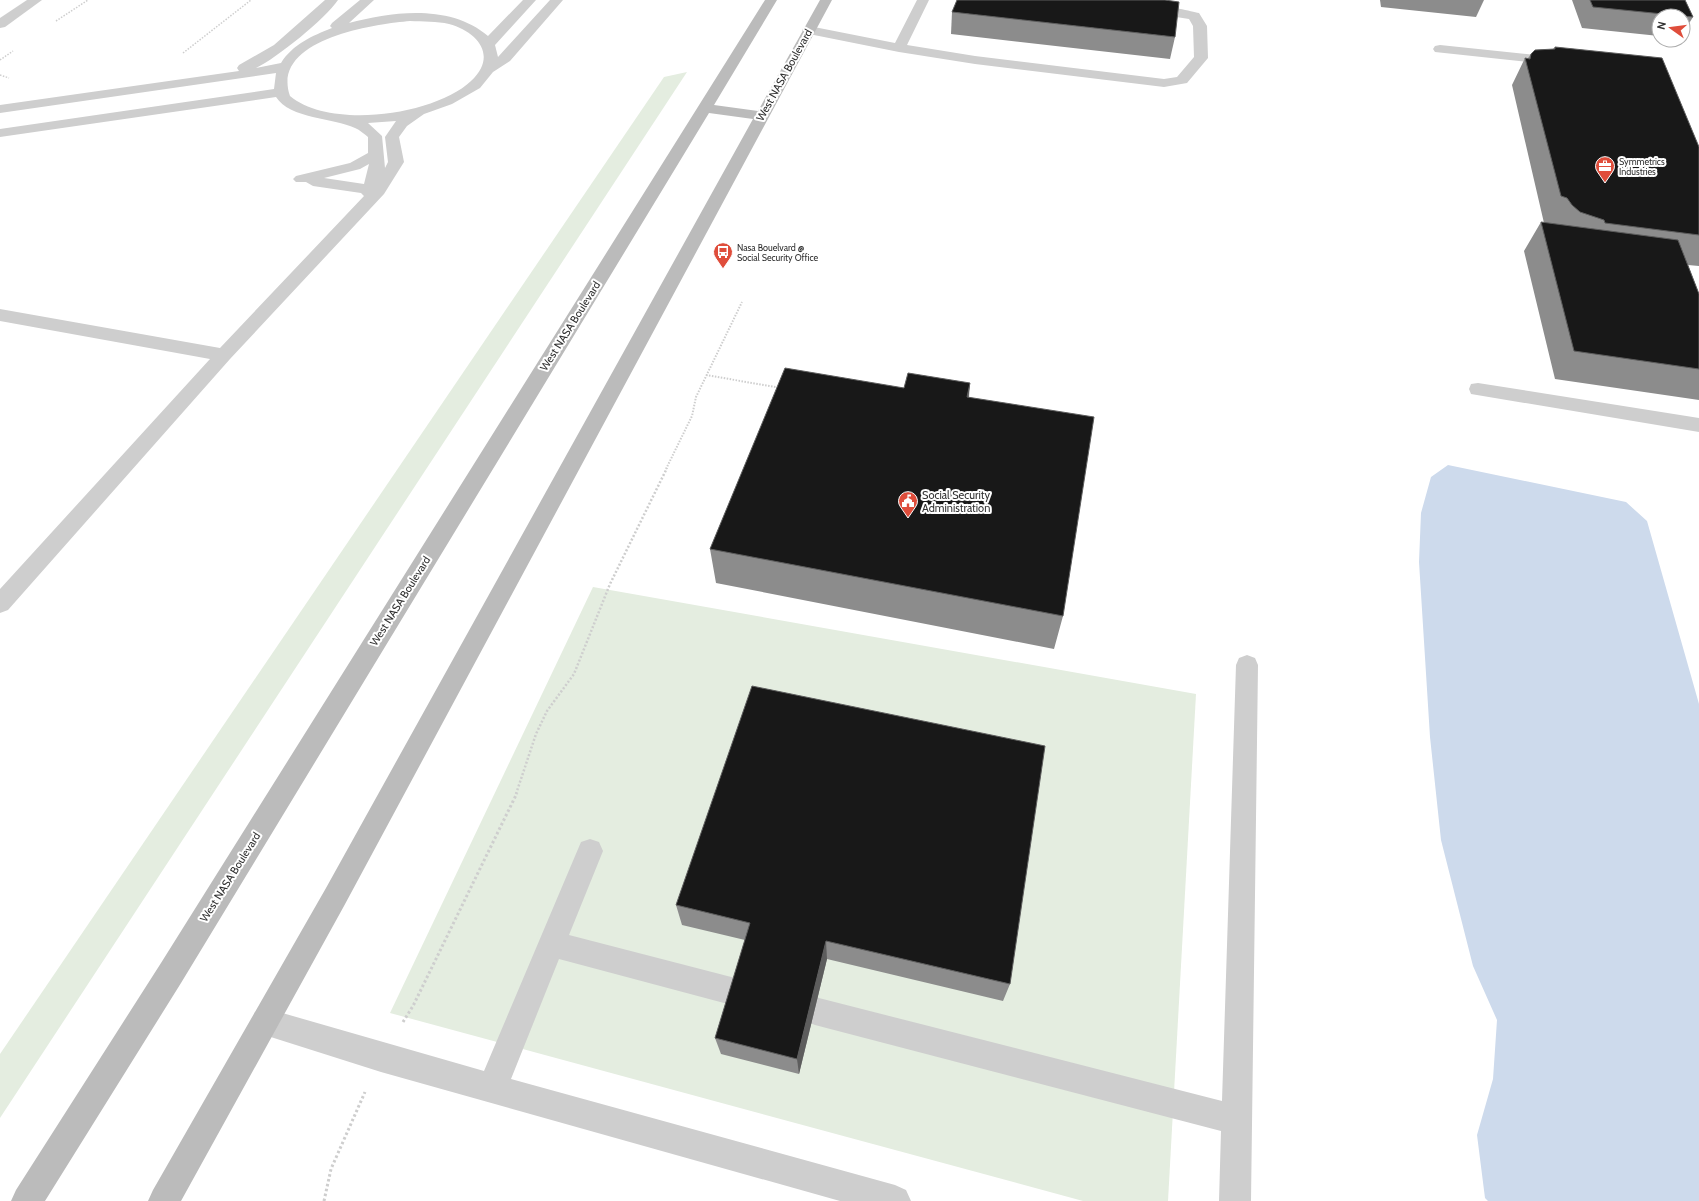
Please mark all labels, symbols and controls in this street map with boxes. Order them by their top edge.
north arrow [1651,8,1691,48]
text: N [1654,20,1669,31]
street label: West NASA Boulevard [753,27,815,123]
office icon: Symmetrics Industries [1594,155,1616,183]
place label: Symmetrics Industries [1619,156,1665,177]
bus stop icon: Nasa Bouelvard @ Social Security Office [712,241,734,269]
place label: Nasa Bouelvard @ Social Security Office [737,242,818,263]
street label: West NASA Boulevard [537,279,603,373]
place label: Social Security Administration [922,488,990,515]
public building icon: Social Security Administration [897,490,919,518]
street label: West NASA Boulevard [367,554,433,648]
street label: West NASA Boulevard [197,830,263,924]

